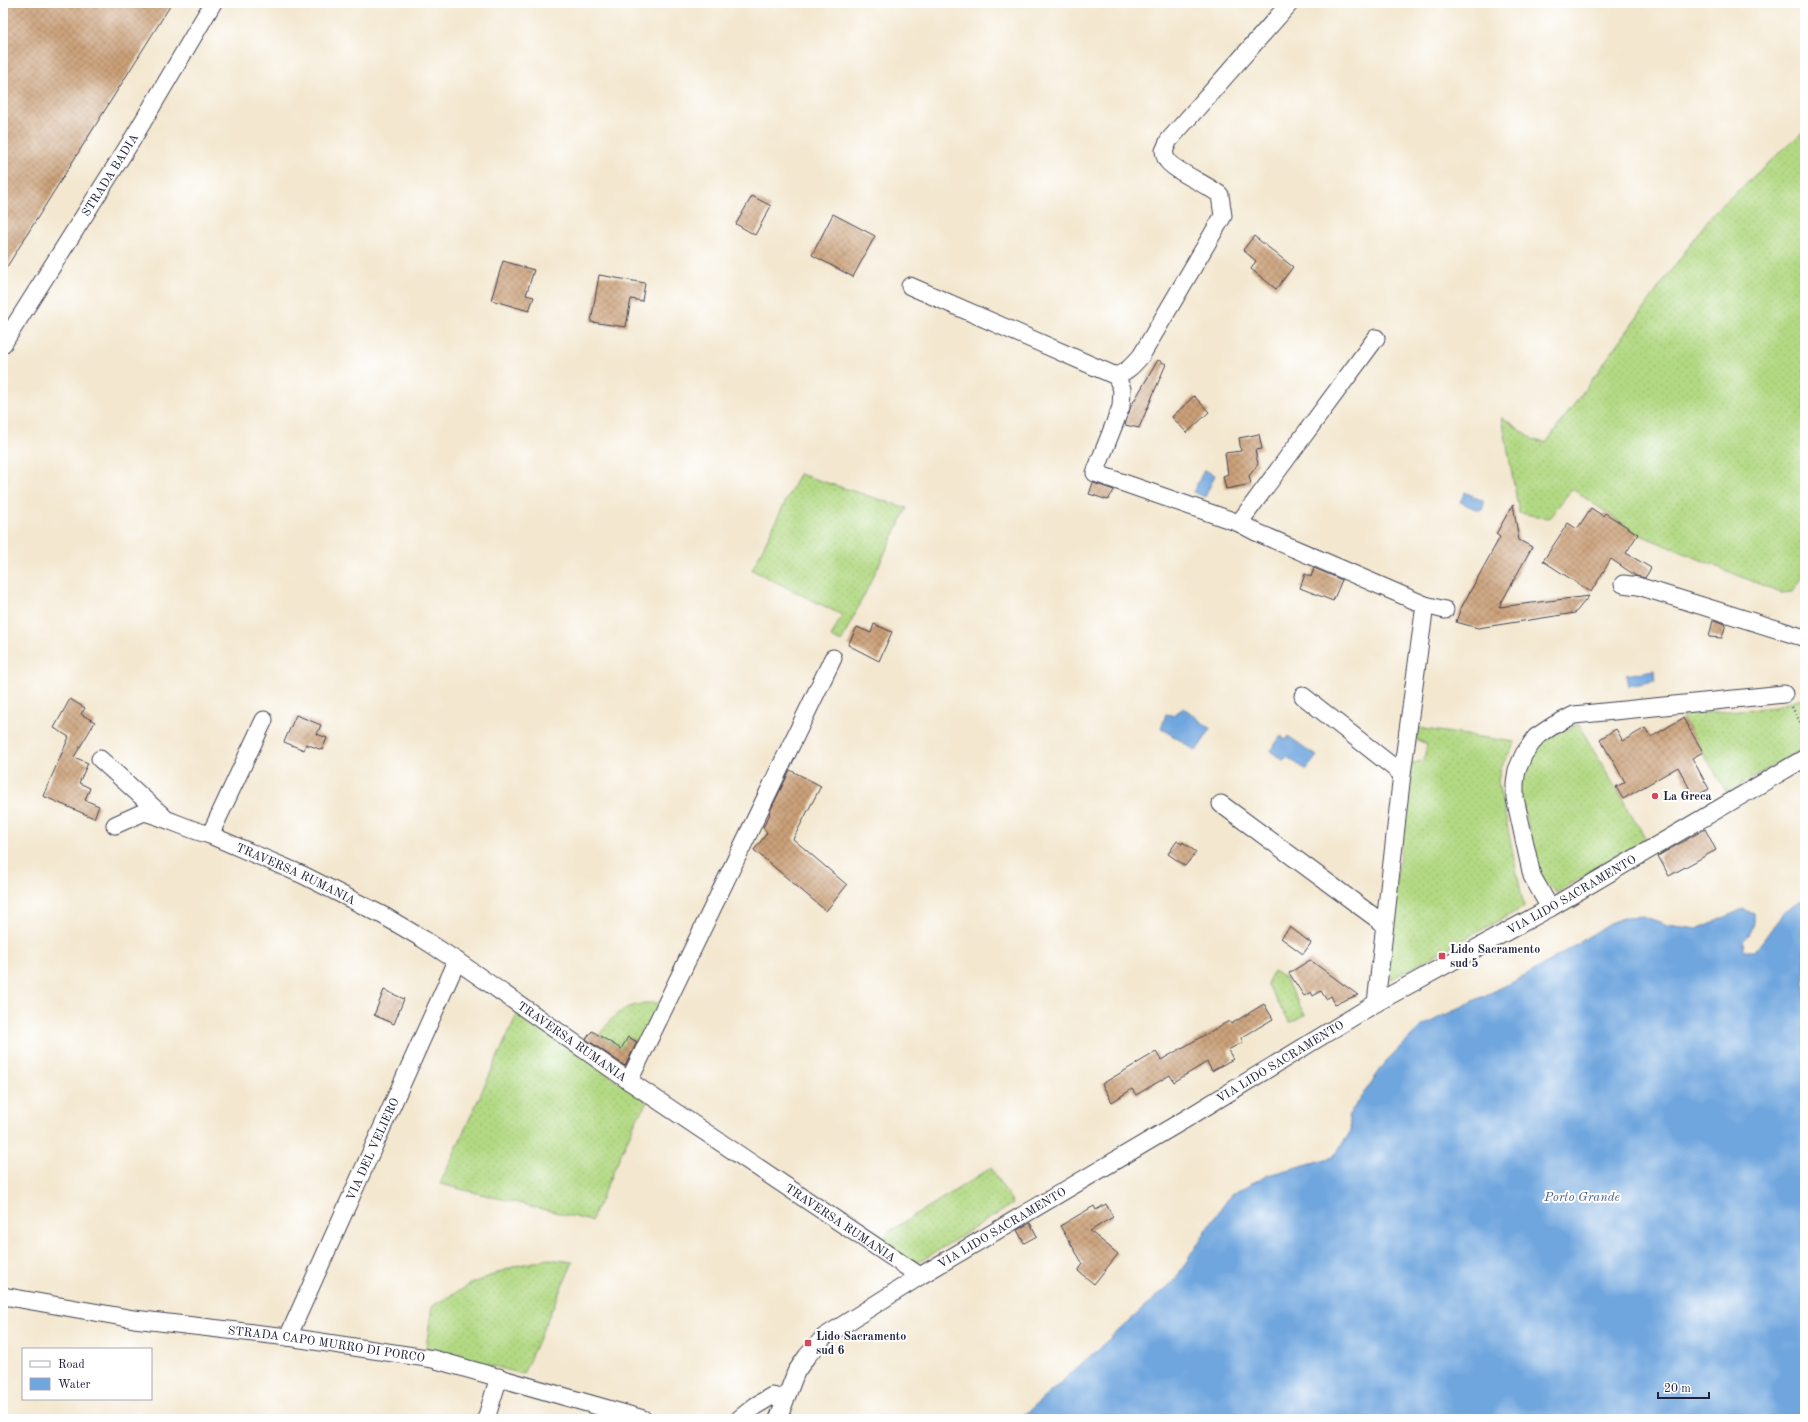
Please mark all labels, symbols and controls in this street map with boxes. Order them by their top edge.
street label: STRADA BADIA [80,132,141,219]
marker: La Greca [1650,791,1660,801]
place label: La Greca [1663,791,1712,803]
street label: TRAVERSA RUMANIA [234,842,357,908]
street label: VIA LIDO SACRAMENTO [1505,854,1639,937]
place label: Lido Sacramento sud 5 [1450,944,1540,970]
marker: Lido Sacramento sud 5 [1437,951,1447,961]
street label: TRAVERSA RUMANIA [515,1000,628,1084]
street label: VIA LIDO SACRAMENTO [1215,1019,1346,1106]
street label: VIA DEL VELIERO [345,1096,402,1203]
street label: TRAVERSA RUMANIA [783,1182,897,1265]
street label: VIA LIDO SACRAMENTO [936,1186,1068,1271]
water label: Porto Grande [1543,1191,1620,1204]
street label: STRADA CAPO MURRO DI PORCO [227,1325,426,1365]
place label: Lido Sacramento sud 6 [816,1331,906,1357]
marker: Lido Sacramento sud 6 [803,1338,813,1348]
legend [22,1348,152,1400]
text: Road [58,1359,85,1371]
scale bar [1658,1374,1709,1400]
text: Water [58,1379,91,1391]
text: 20 m [1664,1383,1691,1395]

